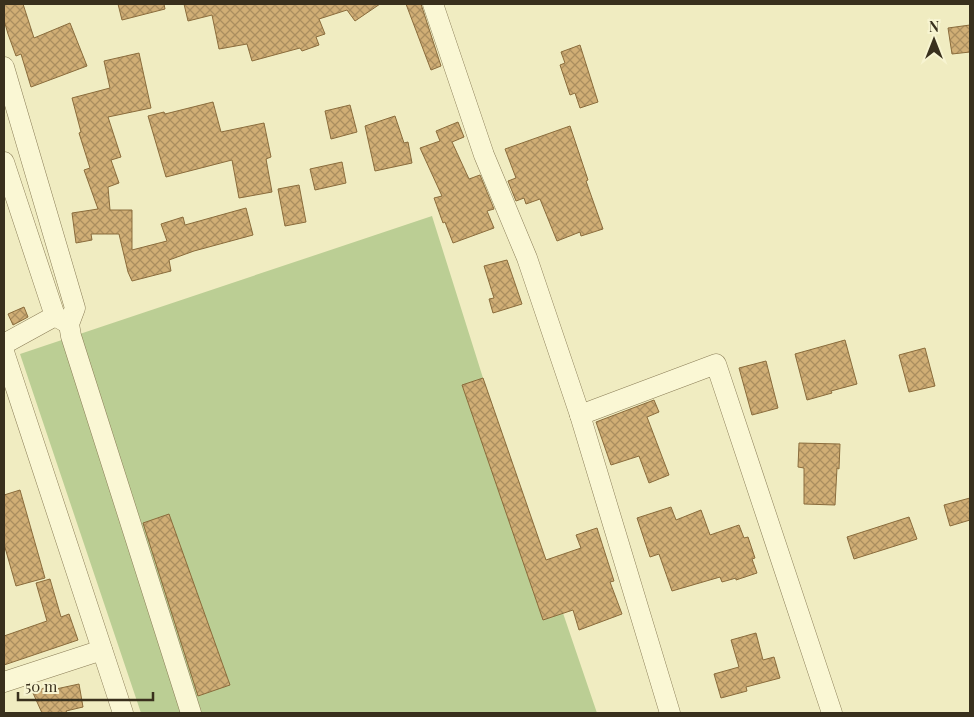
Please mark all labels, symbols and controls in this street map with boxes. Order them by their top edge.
north arrow [909,15,959,65]
text: N [929,17,939,36]
scale bar [18,670,152,702]
text: 50 m [25,676,58,696]

